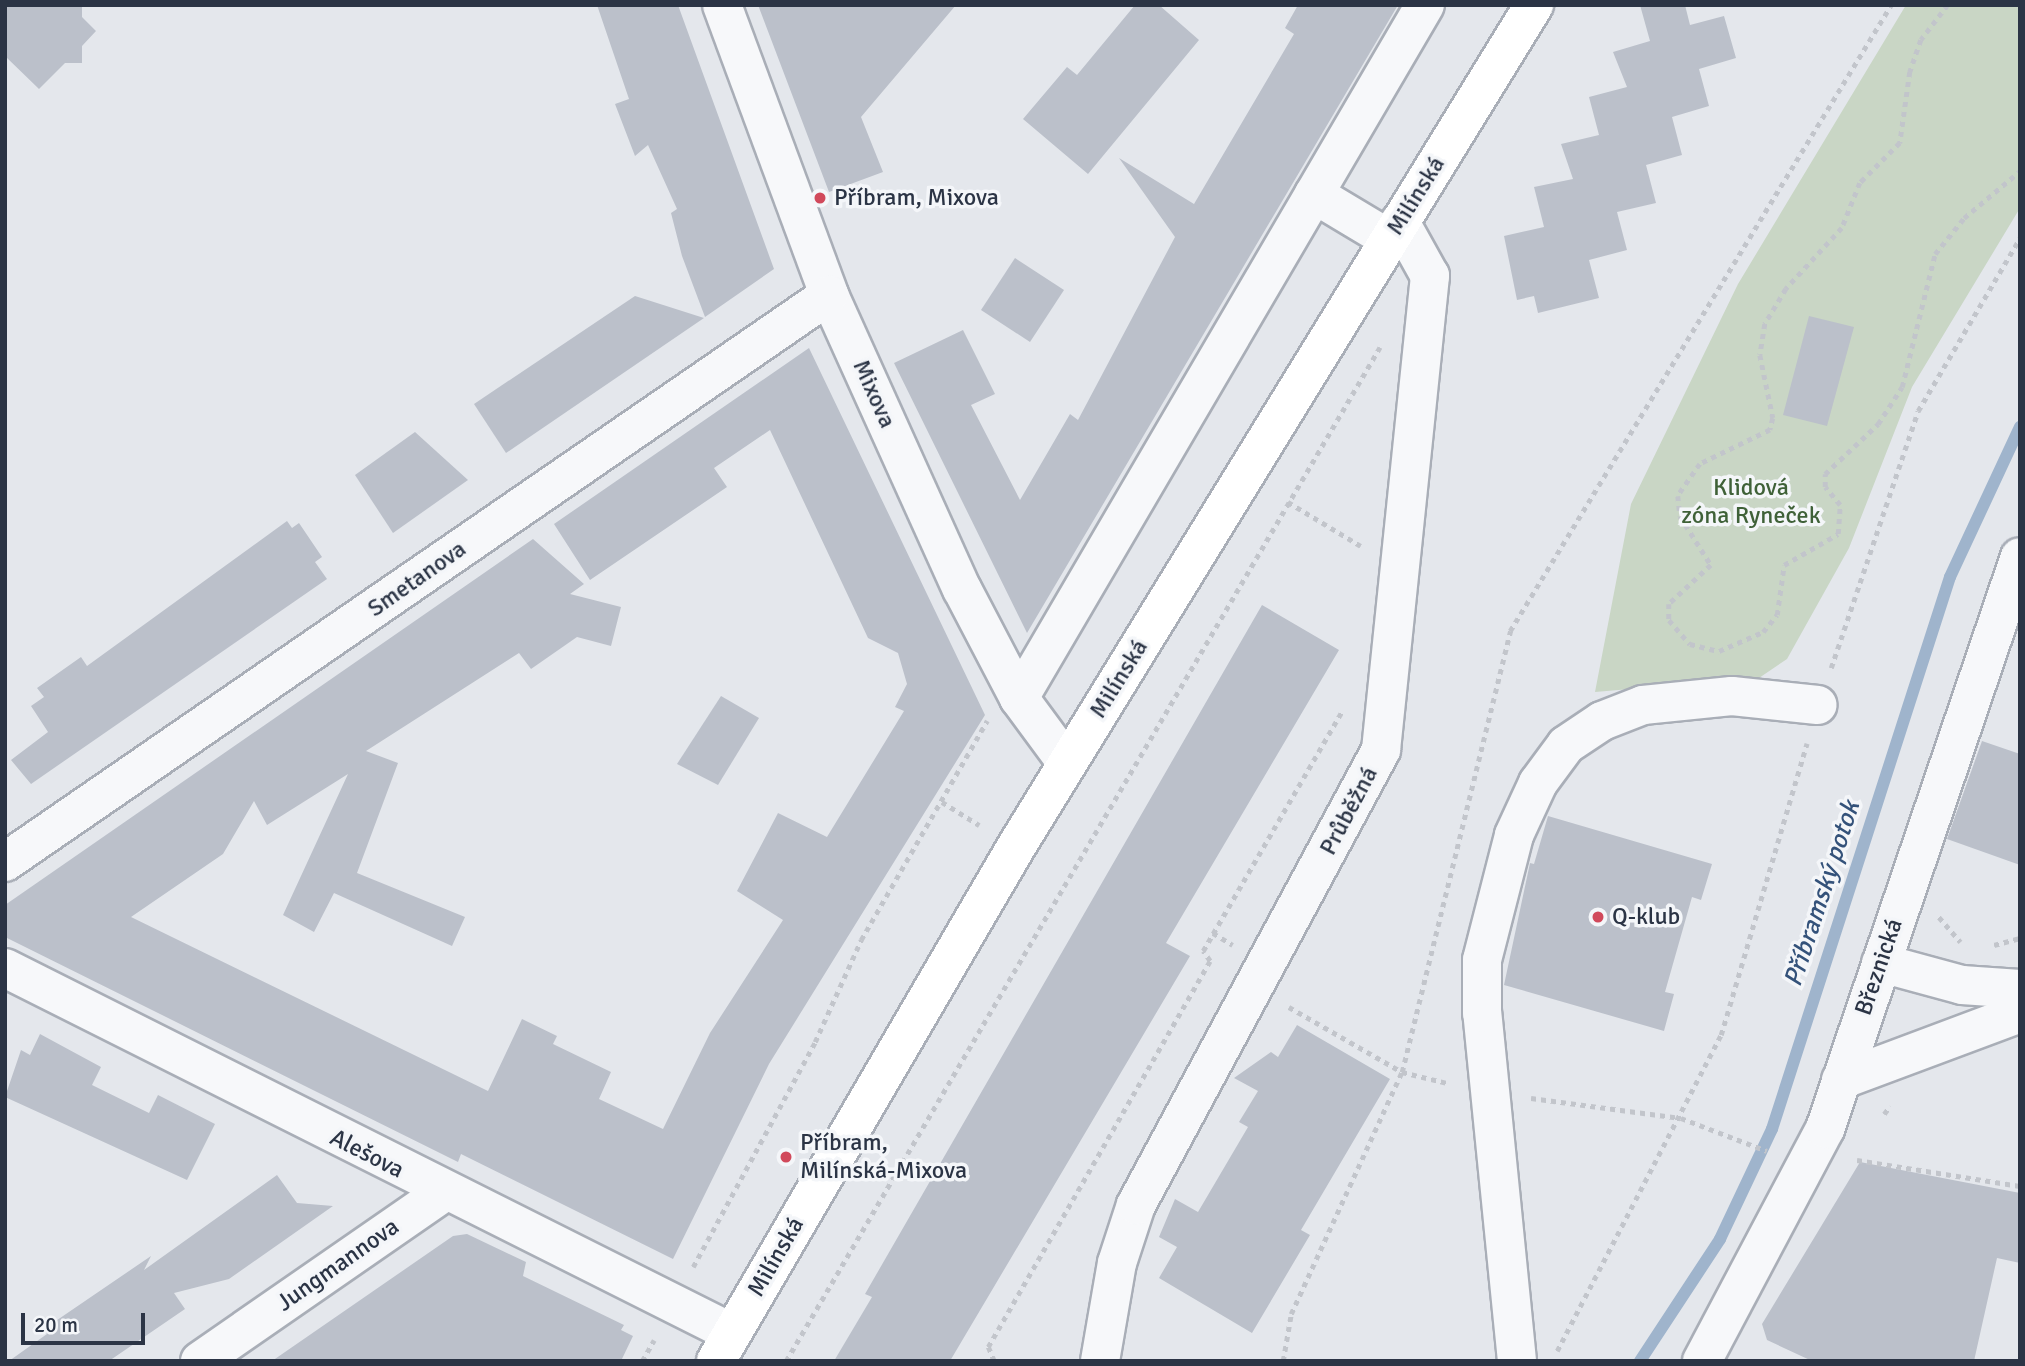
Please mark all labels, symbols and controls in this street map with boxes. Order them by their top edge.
street label: Milínská [1381,151,1451,241]
place label: Příbram, Mixova [834,184,999,212]
marker: Příbram, Mixova [812,190,828,206]
street label: Mixova [846,355,902,433]
park label: Klidová zóna Ryneček [1681,474,1821,530]
street label: Smetanova [362,535,472,623]
street label: Milínská [1084,634,1154,724]
street label: Průběžná [1314,762,1384,860]
water label: Příbramský potok [1778,797,1868,991]
place label: Q-klub [1612,903,1680,931]
marker: Q-klub [1590,909,1606,925]
street label: Březnická [1849,915,1909,1019]
street label: Alešova [325,1123,409,1185]
place label: Příbram, Milínská-Mixova [800,1129,967,1185]
marker: Příbram, Milínská-Mixova [778,1149,794,1165]
street label: Jungmannova [271,1212,405,1318]
street label: Milínská [742,1212,810,1302]
scale bar [24,1300,149,1344]
text: 20 m [34,1312,78,1338]

